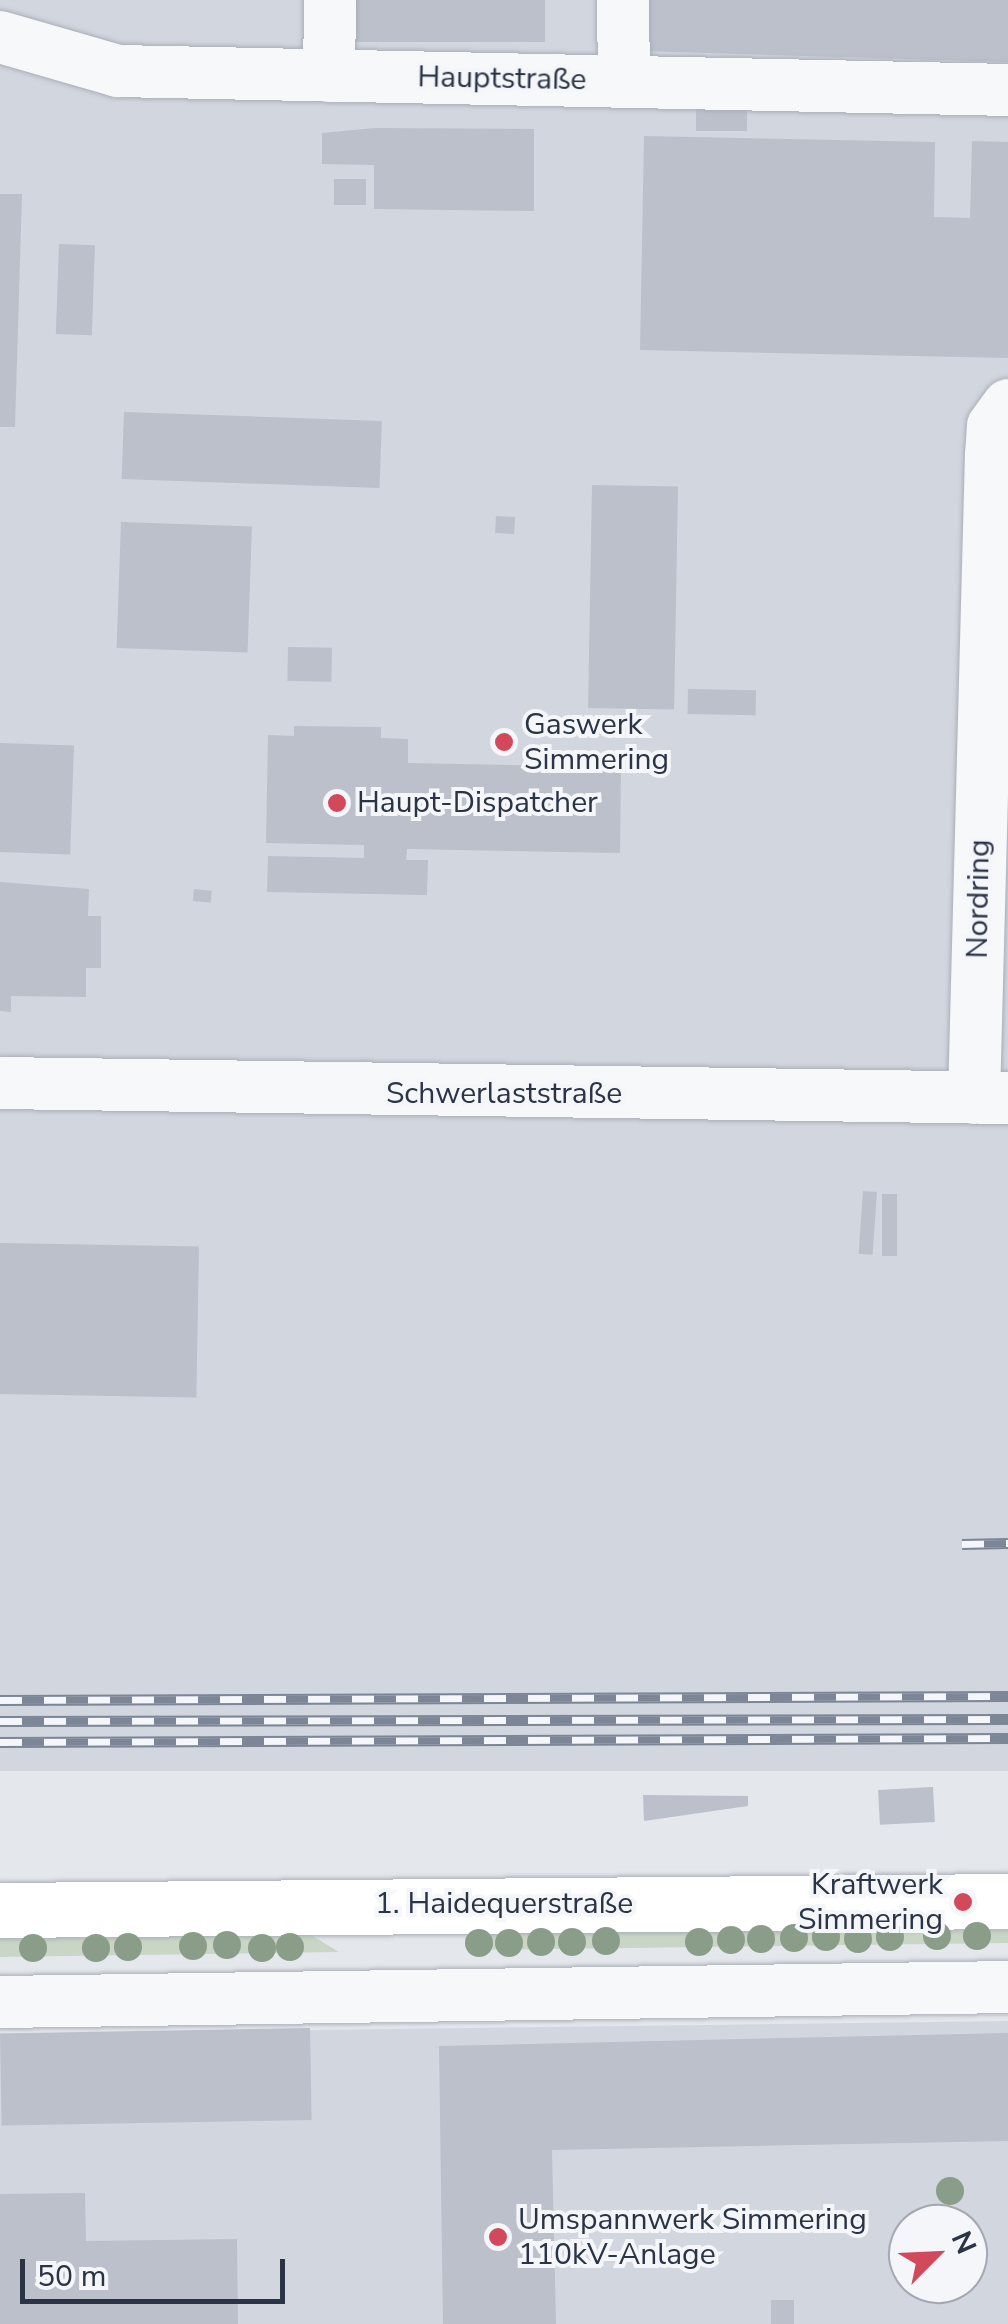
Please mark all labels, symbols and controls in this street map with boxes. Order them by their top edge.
street label: Hauptstraße [417,60,587,98]
place label: Gaswerk Simmering [524,707,669,778]
marker: Gaswerk Simmering [493,731,515,753]
place label: Haupt-Dispatcher [357,785,598,821]
marker: Haupt-Dispatcher [326,792,348,814]
street label: Nordring [960,839,998,959]
street label: Schwerlaststraße [386,1076,622,1112]
place label: Kraftwerk Simmering [798,1867,943,1938]
street label: 1. Haidequerstraße [375,1886,633,1922]
marker: Kraftwerk Simmering [952,1891,974,1913]
place label: Umspannwerk Simmering 110kV-Anlage [518,2202,867,2272]
north arrow [888,2204,988,2304]
text: N [942,2225,985,2260]
marker: Umspannwerk Simmering 110kV-Anlage [487,2226,509,2248]
scale bar [25,2239,290,2301]
text: 50 m [37,2256,106,2297]

